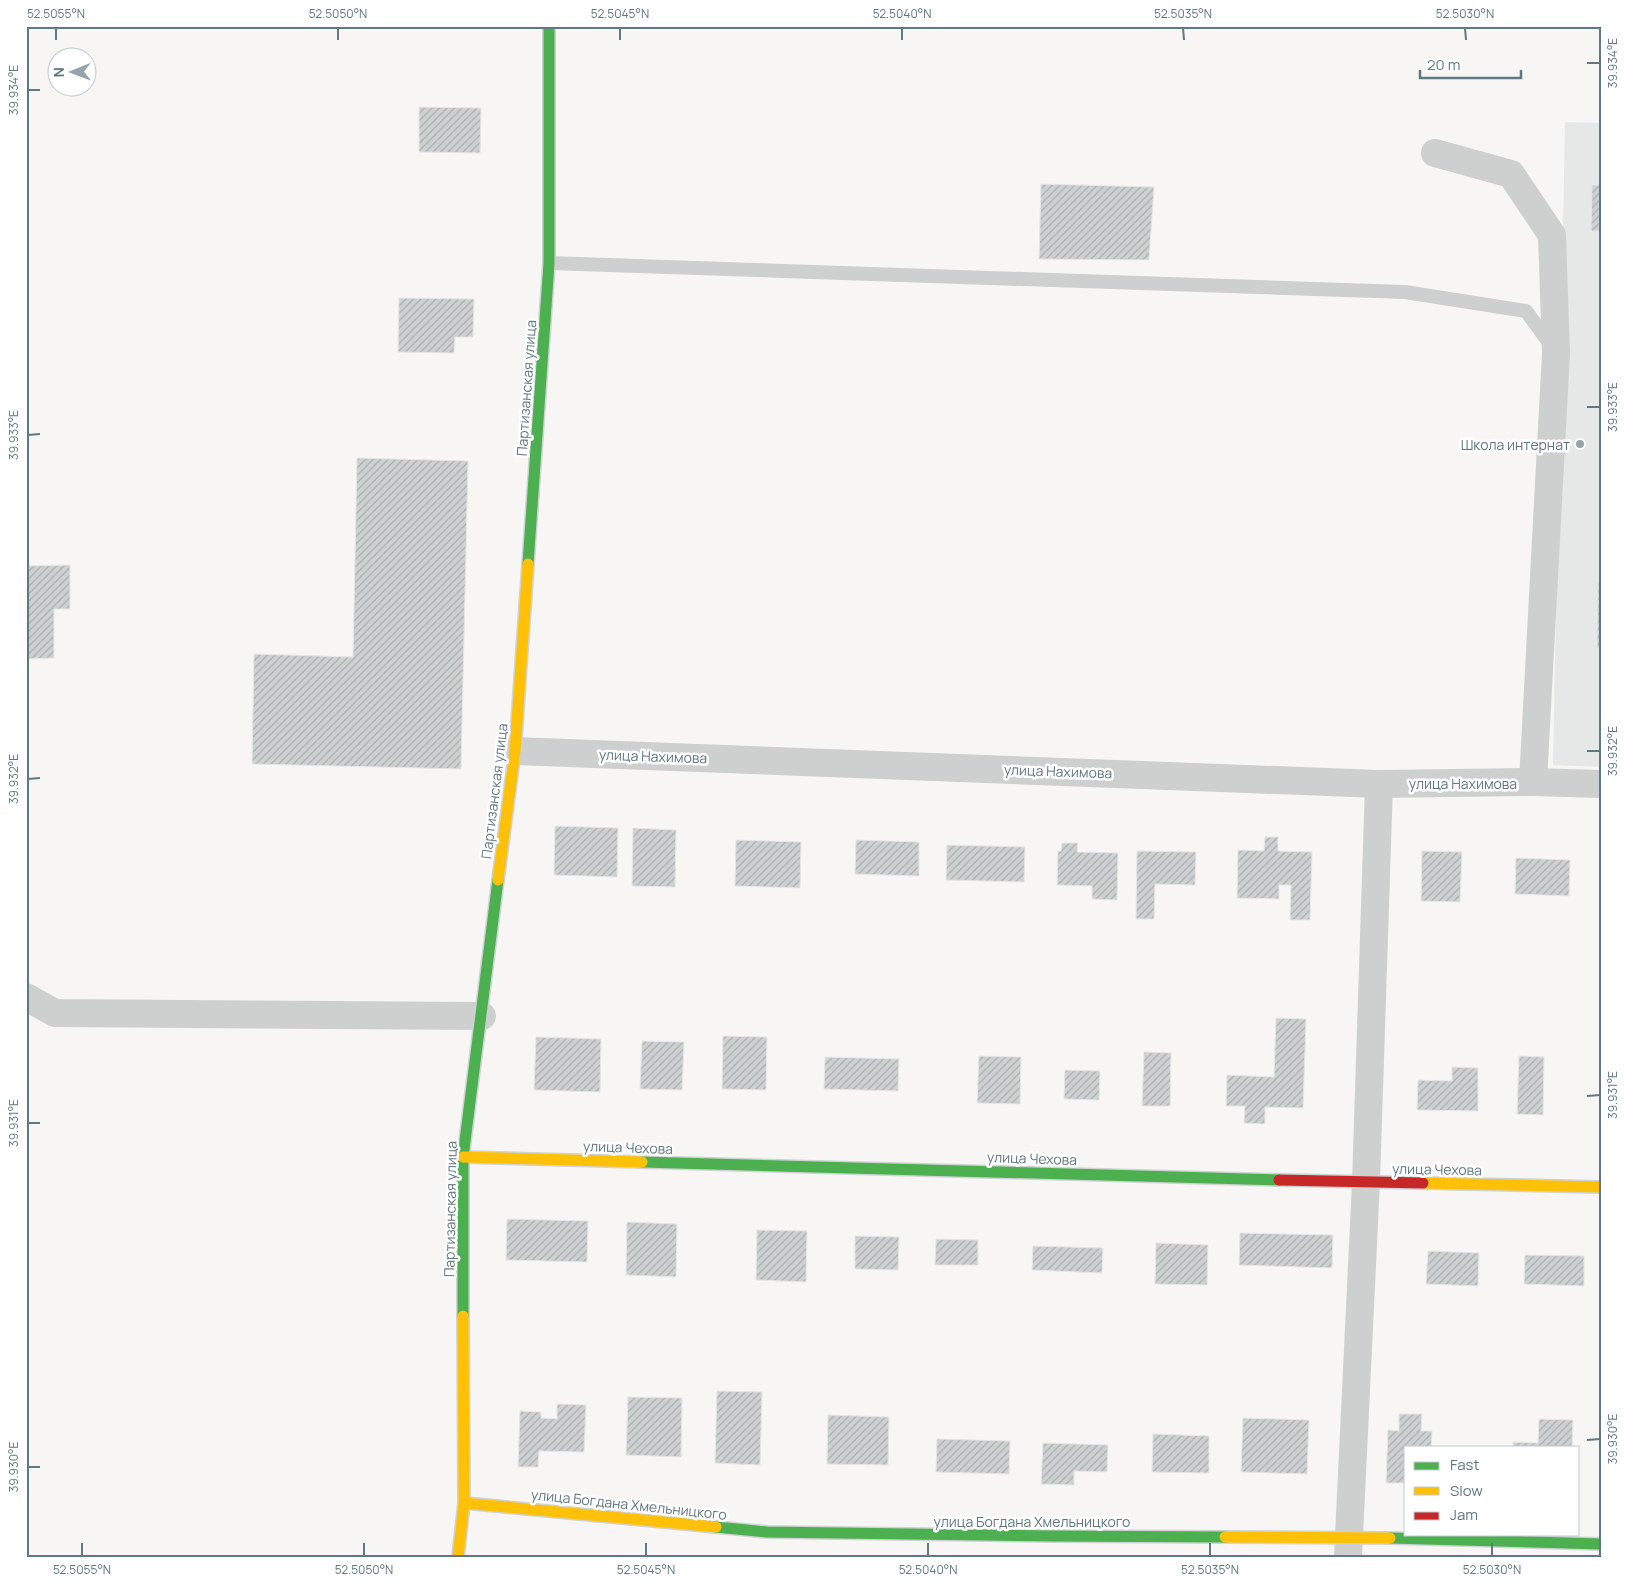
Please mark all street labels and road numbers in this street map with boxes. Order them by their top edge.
street label: Партизанская улица [512,319,540,457]
street label: Партизанская улица [476,722,512,860]
street label: улица Нахимова [599,745,707,767]
street label: улица Нахимова [1004,760,1112,782]
street label: улица Нахимова [1409,774,1517,793]
street label: улица Чехова [583,1136,673,1158]
street label: Партизанская улица [439,1141,461,1277]
street label: улица Чехова [987,1147,1077,1169]
street label: улица Чехова [1392,1159,1482,1179]
street label: улица Богдана Хмельницкого [530,1484,728,1524]
street label: улица Богдана Хмельницкого [934,1512,1130,1531]

